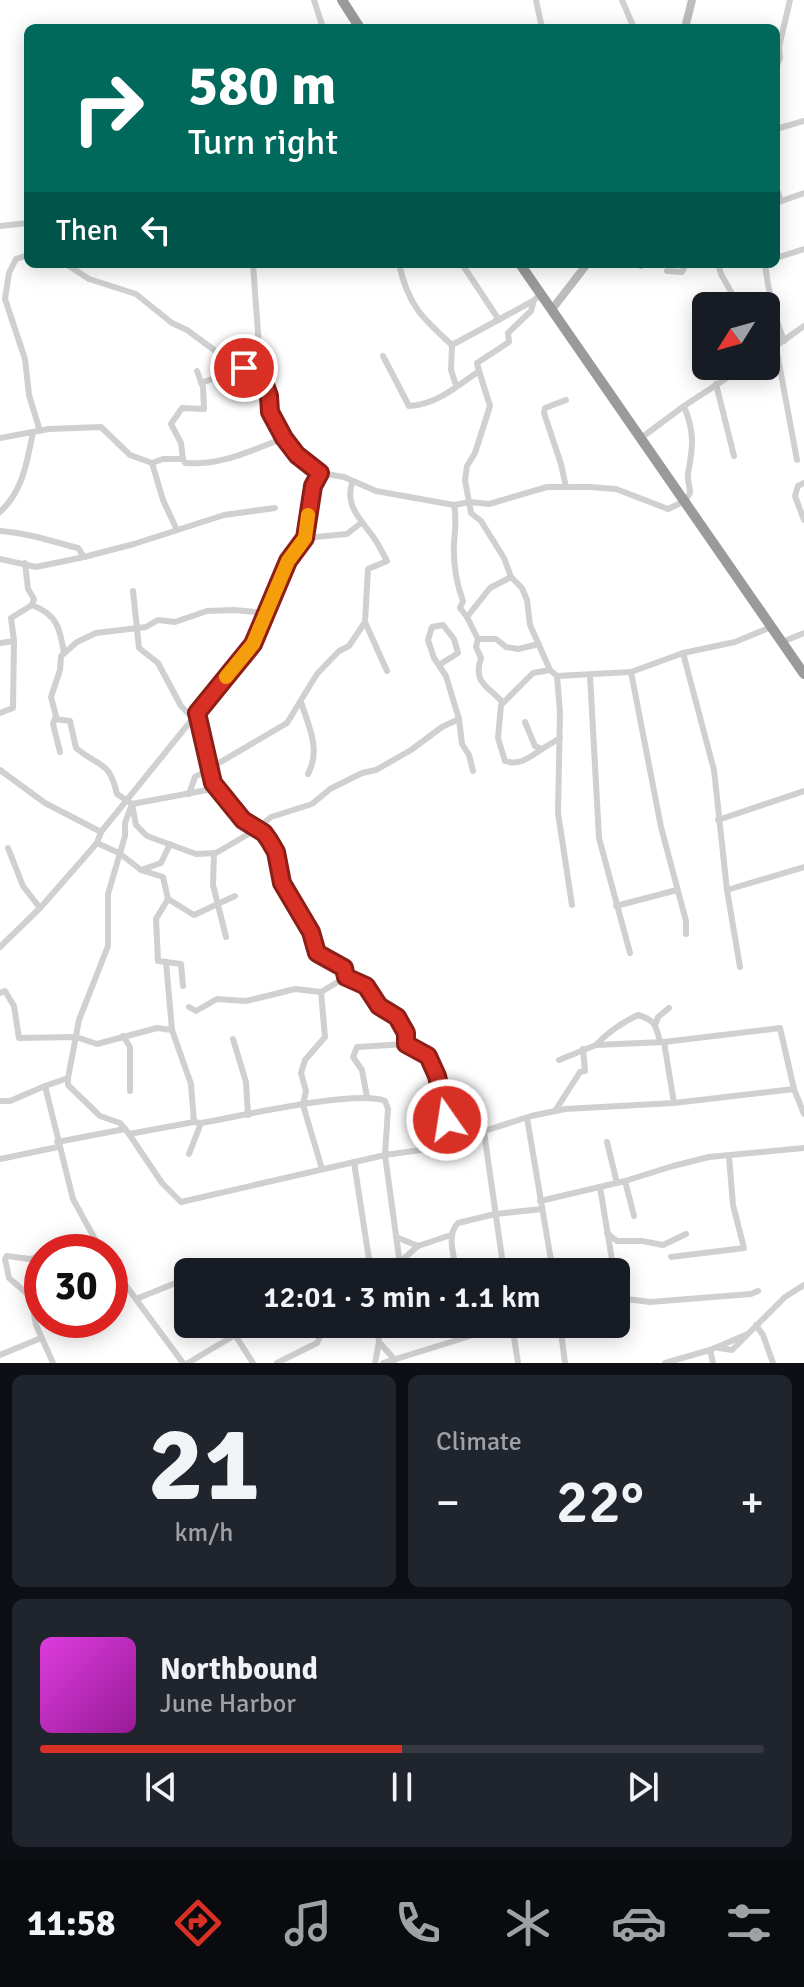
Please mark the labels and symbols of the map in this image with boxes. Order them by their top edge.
north arrow [692,292,780,380]
pin [210,334,278,402]
position arrow [405,1078,489,1162]
speed limit sign: 30 [24,1234,128,1338]

